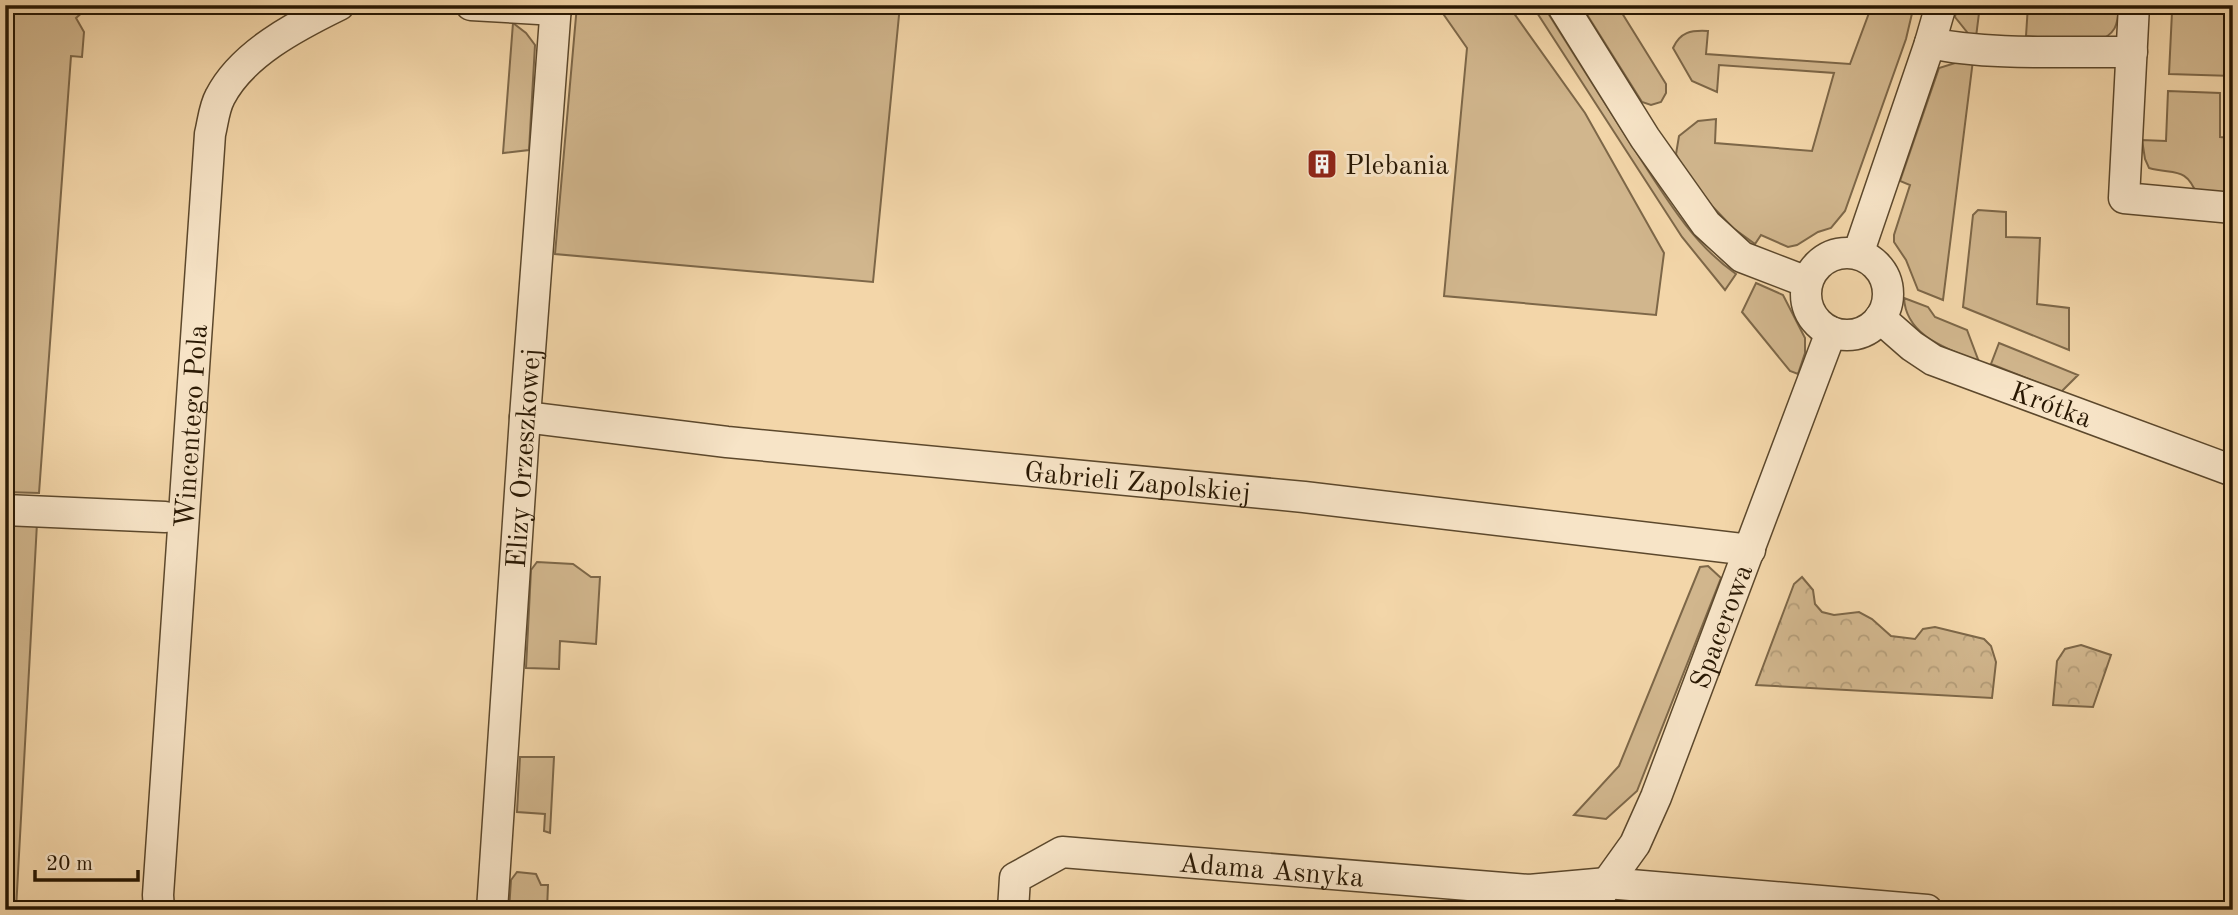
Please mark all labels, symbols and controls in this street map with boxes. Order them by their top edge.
building icon: Plebania [1305,147,1339,181]
place label: Plebania [1345,153,1449,181]
street label: Wincentego Pola [172,323,214,529]
street label: Elizy Orzeszkowej [504,347,547,569]
street label: Krótka [2006,379,2095,435]
street label: Gabrieli Zapolskiej [1023,459,1252,509]
street label: Spacerowa [1687,561,1759,693]
scale bar [35,838,138,882]
street label: Adama Asnyka [1178,851,1365,894]
text: 20 m [46,854,93,875]

